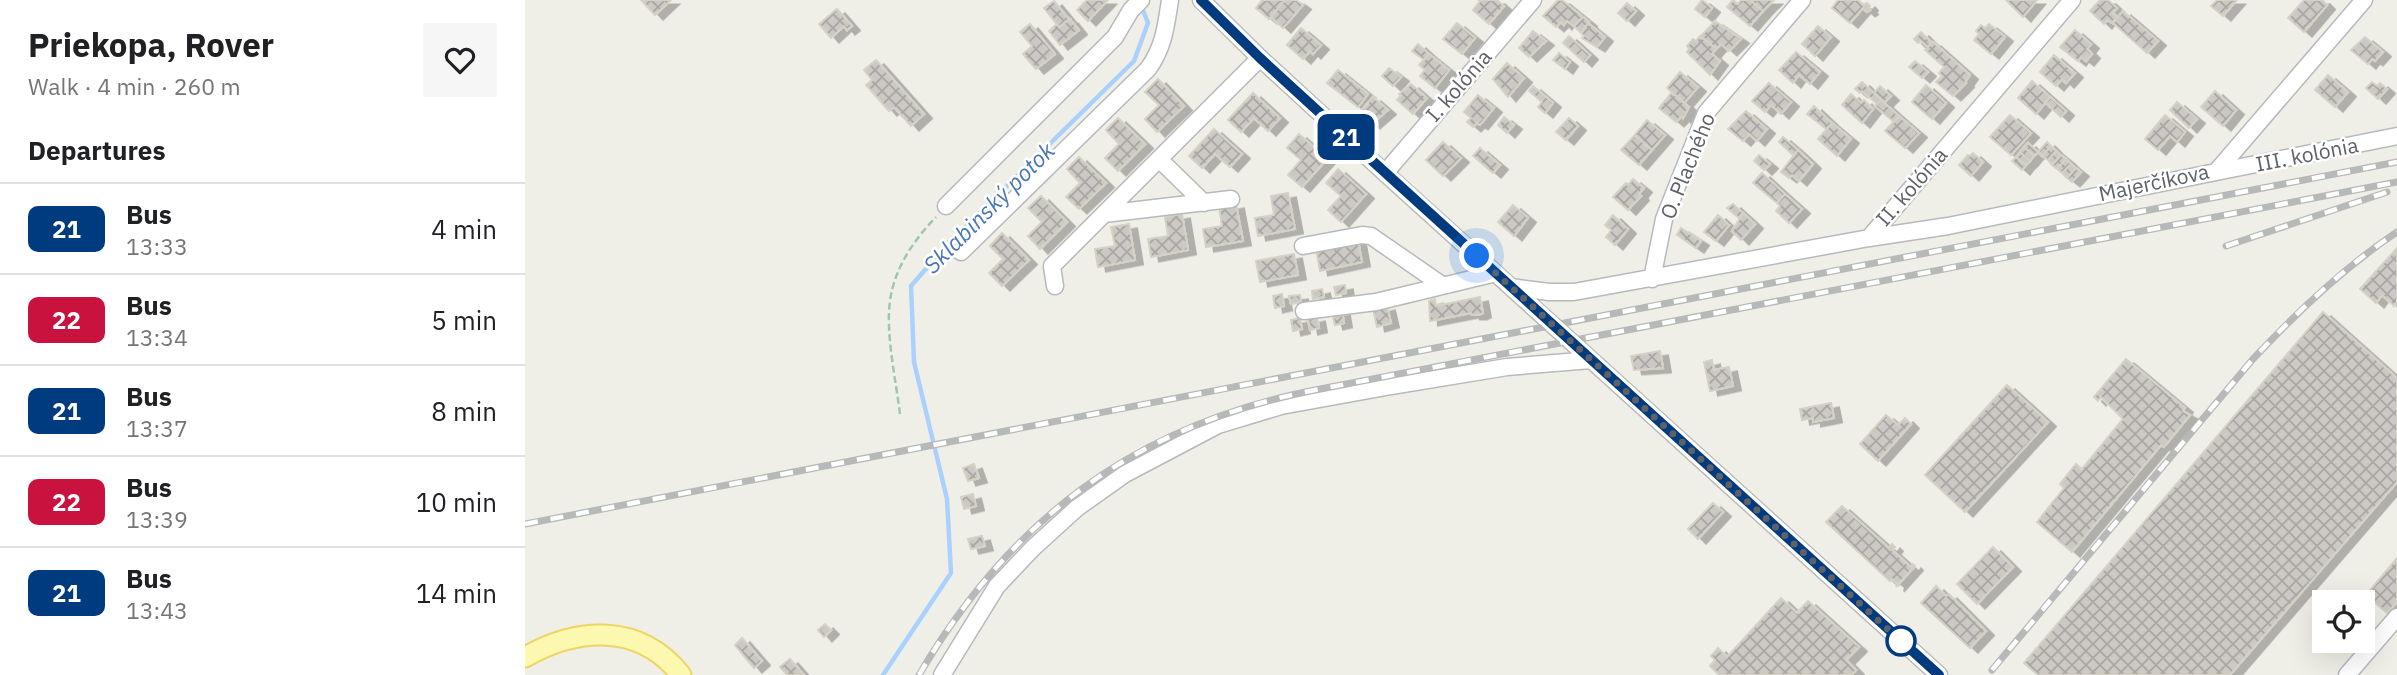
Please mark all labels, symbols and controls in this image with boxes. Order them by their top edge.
text: Priekopa, Rover [28,23,274,66]
button: heart [423,23,497,97]
street label: I. kolónia [1419,43,1497,128]
text: Walk · 4 min · 260 m [28,71,241,101]
street label: O. Plachého [1653,108,1721,223]
line badge: 21 [1315,114,1377,160]
text: 21 [1332,121,1360,153]
street label: III. kolónia [2253,130,2361,178]
text: Departures [28,133,166,167]
water label: Sklabinský potok [916,134,1061,279]
street label: II. kolónia [1869,141,1953,232]
street label: Majerčíkova [2096,157,2212,207]
text: Bus [126,197,172,231]
text: 4 min [431,212,497,246]
text: 21 [52,213,81,245]
text: 13:33 [126,231,188,261]
your location [1459,238,1494,273]
text: Bus [126,288,172,322]
text: 5 min [431,303,497,337]
text: 22 [52,304,81,336]
text: 13:34 [126,322,188,352]
text: Bus [126,379,172,413]
text: 8 min [431,394,497,428]
text: 21 [52,395,81,427]
text: 13:37 [126,413,188,443]
text: Bus [126,470,172,504]
text: 10 min [416,485,497,519]
text: 22 [52,486,81,518]
text: 13:39 [126,504,188,534]
text: Bus [126,561,172,595]
text: 14 min [416,576,497,610]
text: 21 [52,577,81,609]
map controls [2312,590,2375,653]
button: locate [2312,590,2375,653]
text: 13:43 [126,595,188,625]
unlabelled marker [1886,626,1916,656]

